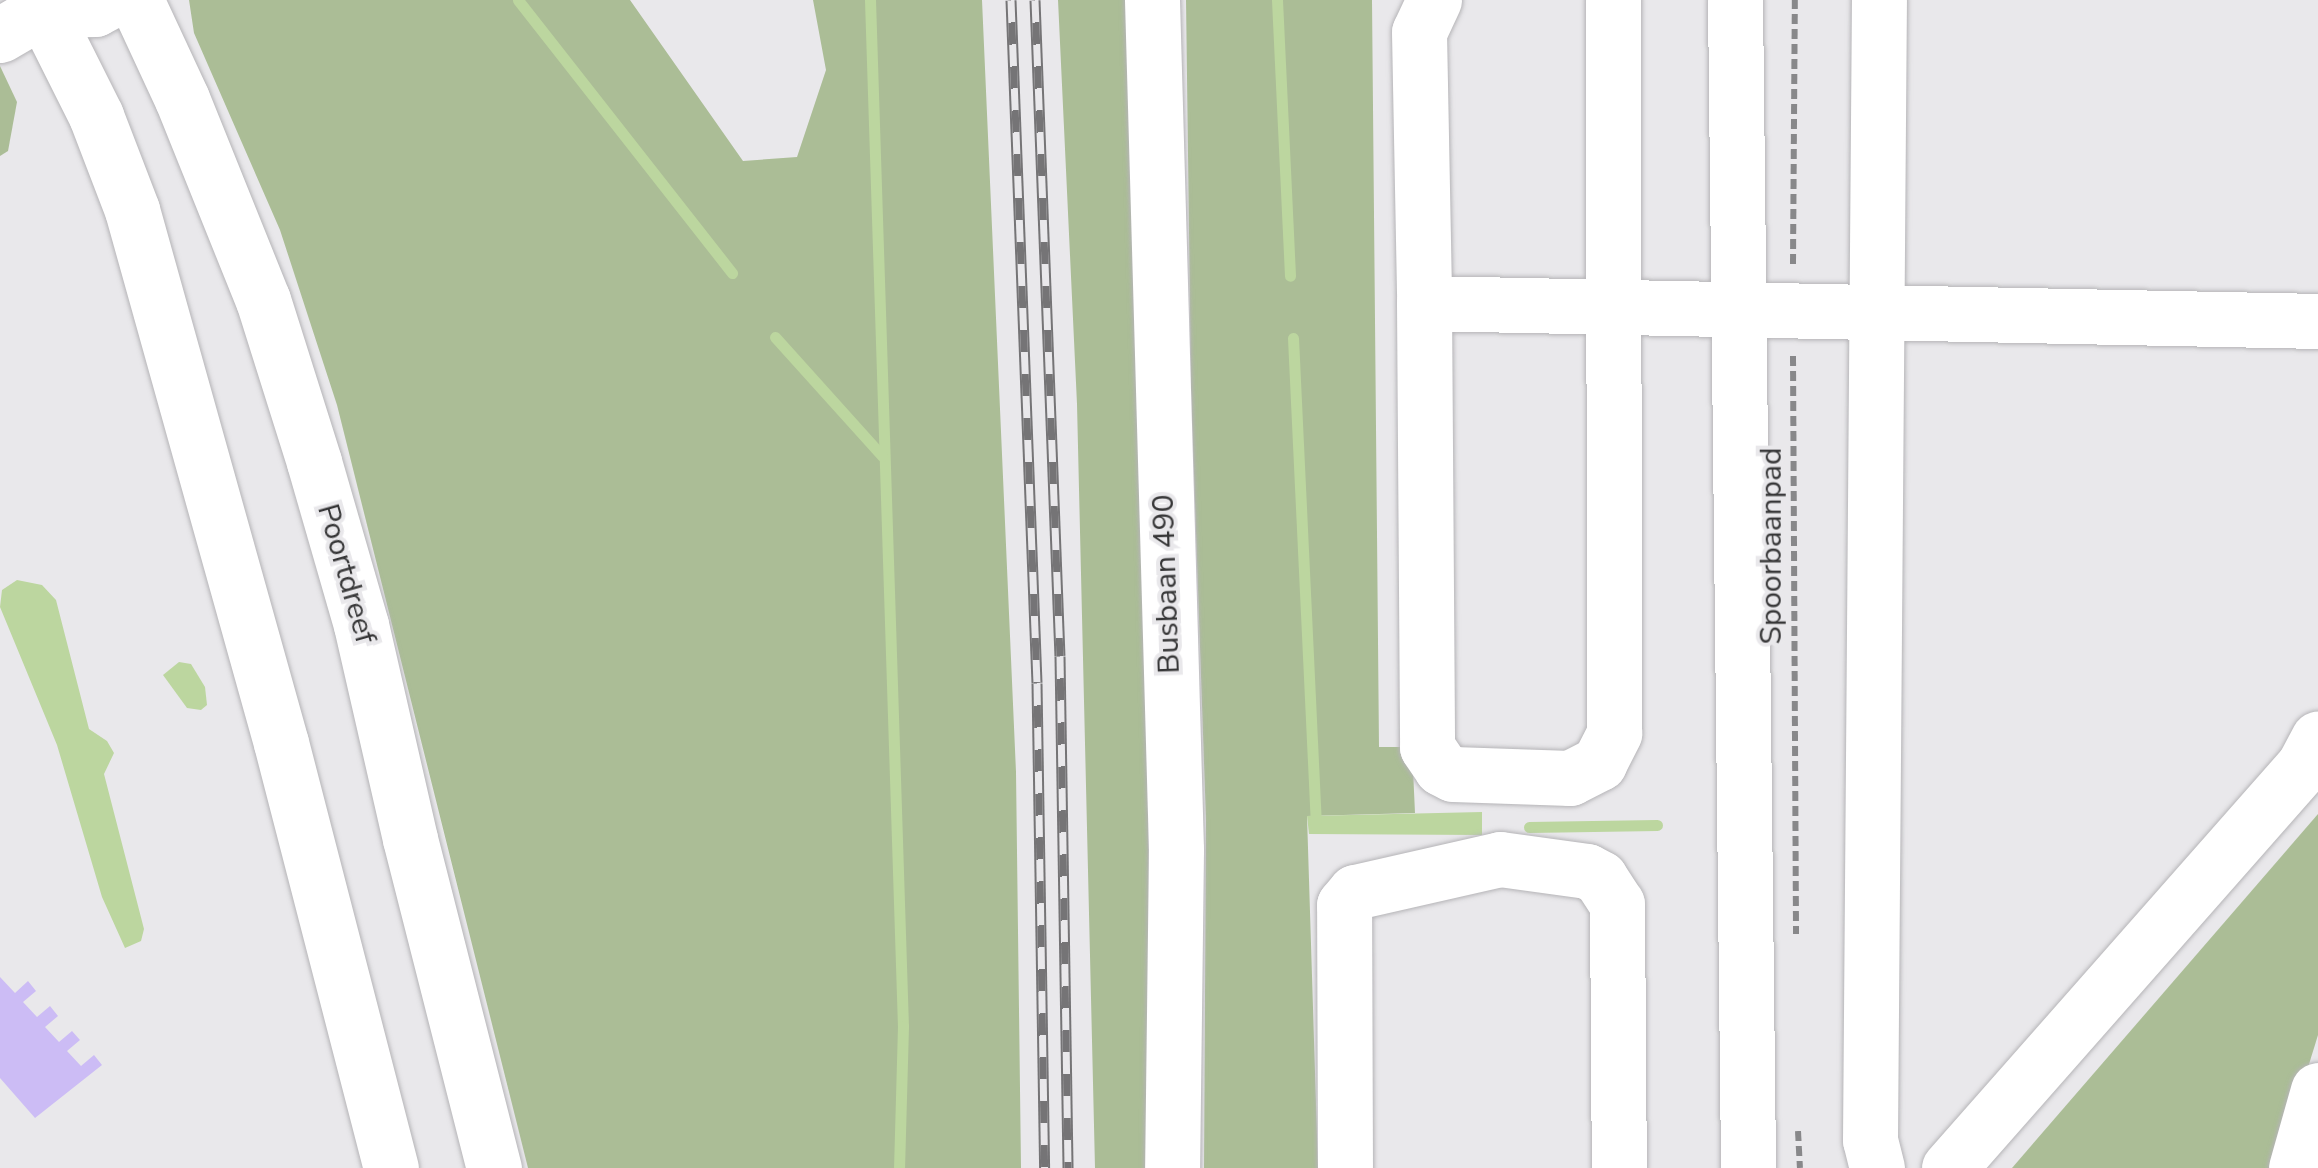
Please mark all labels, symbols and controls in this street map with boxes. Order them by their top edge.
street label: Spoorbaanpad [1754,447,1790,645]
street label: Busbaan 490 [1146,494,1188,674]
street label: Poortdreef [309,500,383,648]

